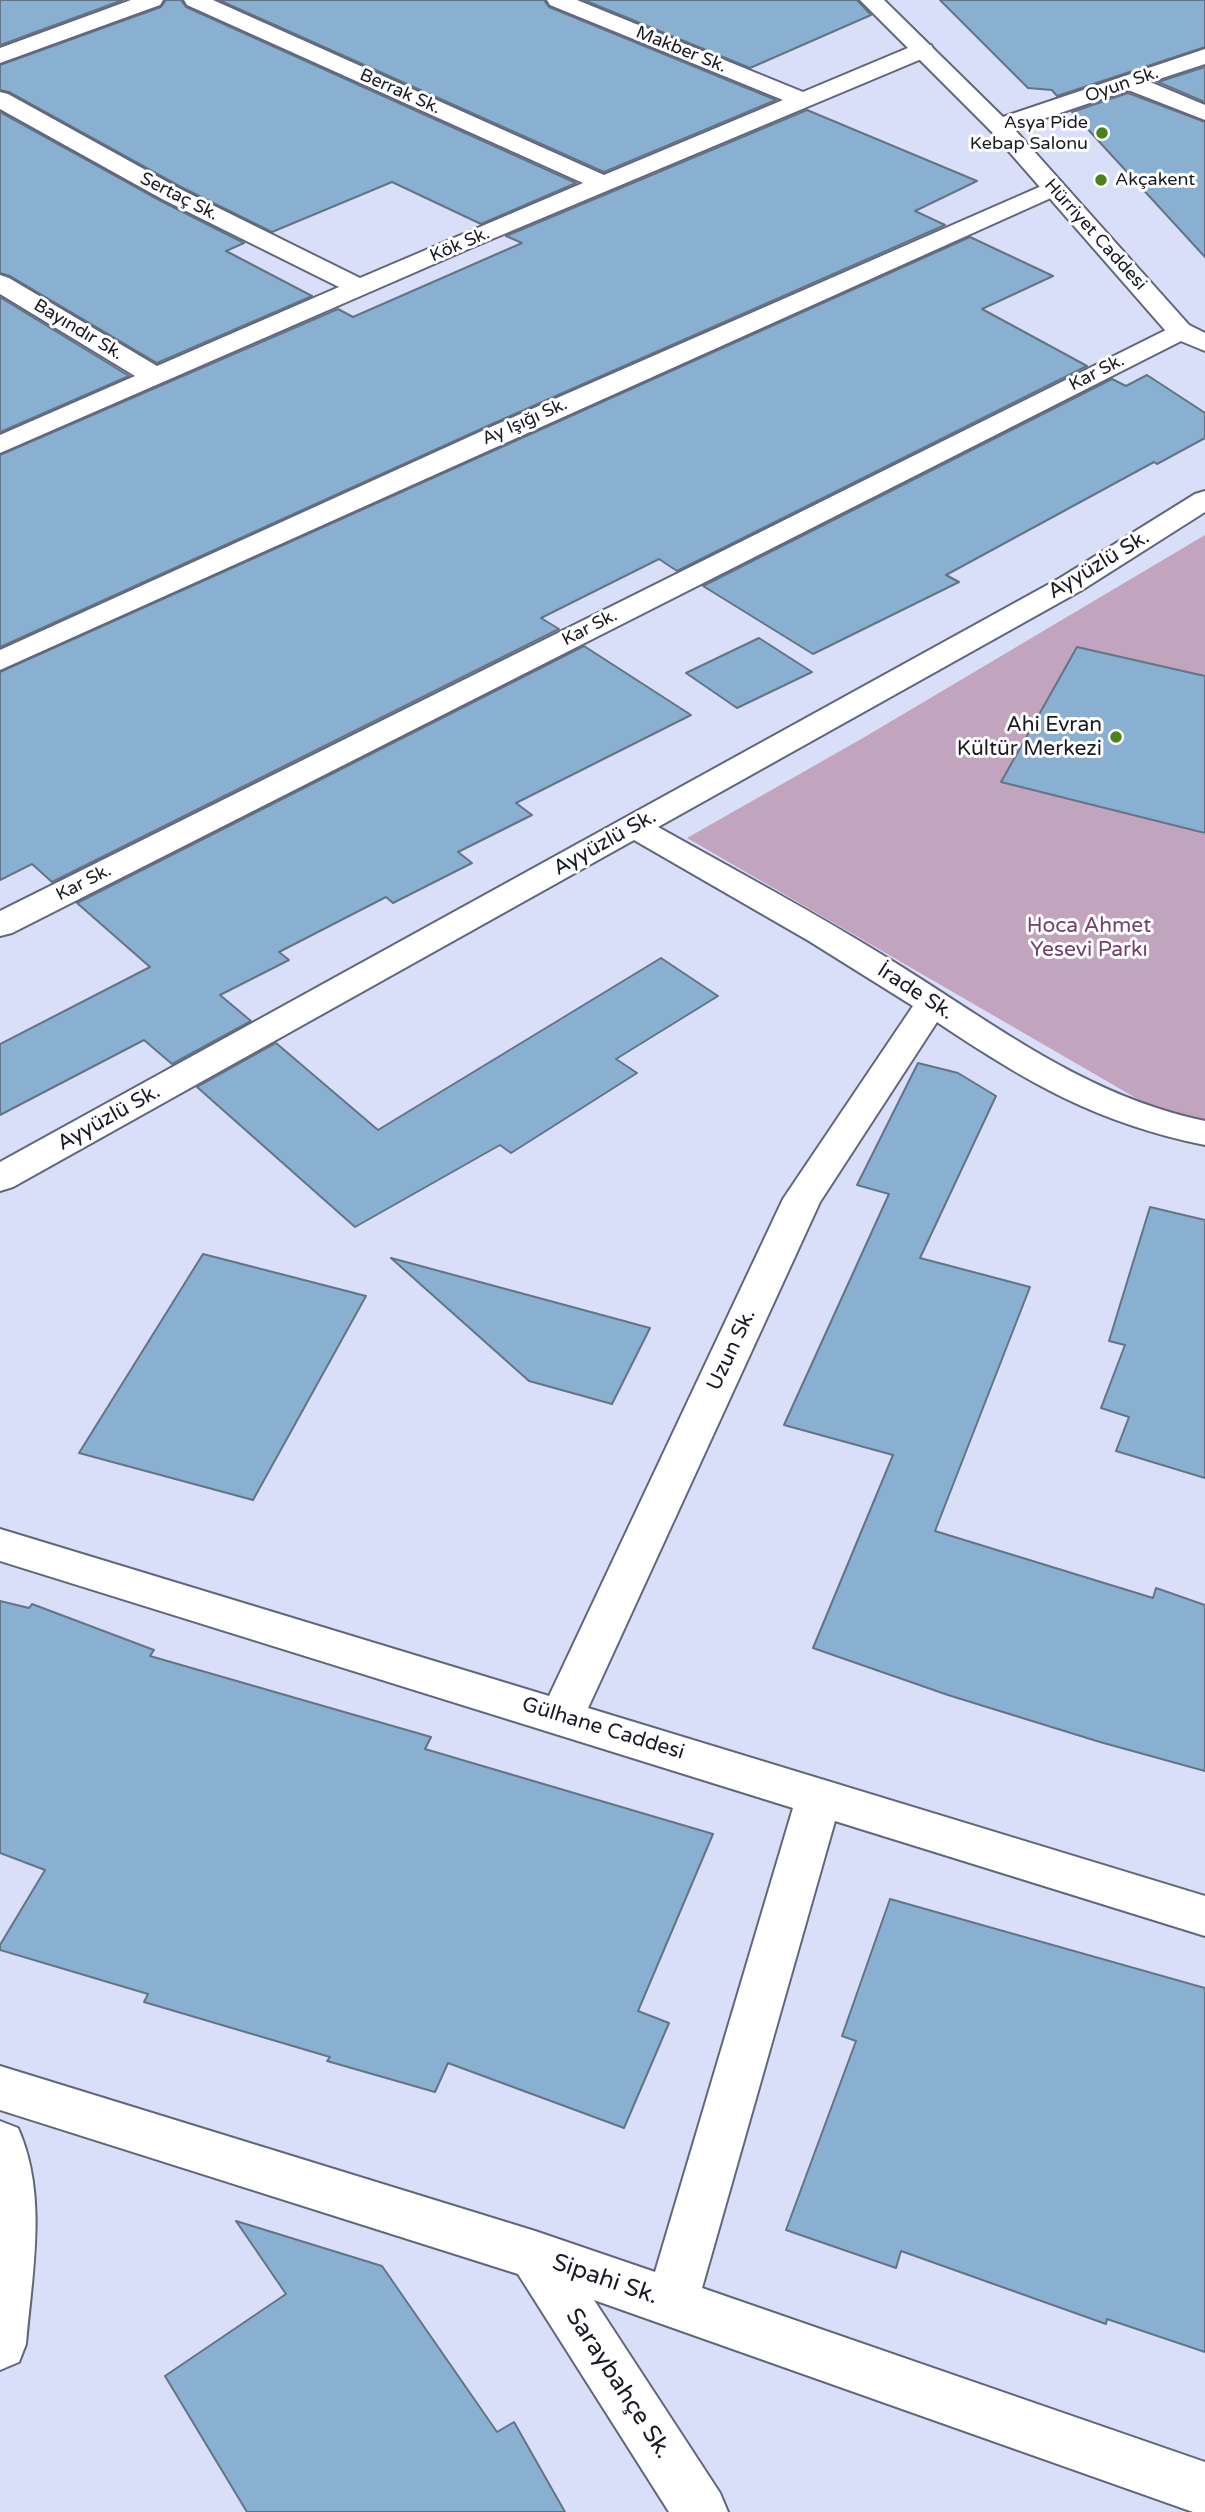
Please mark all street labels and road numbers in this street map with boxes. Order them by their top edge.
street label: Makber Sk. [633,22,729,78]
street label: Oyun Sk. [1082,62,1162,108]
street label: Berrak Sk. [356,65,444,119]
street label: Sertaç Sk. [136,168,222,226]
street label: Hürriyet Caddesi [1039,175,1151,295]
street label: Kök Sk. [427,223,493,267]
street label: Bayındır Sk. [29,295,127,365]
street label: Kar Sk. [1066,350,1128,396]
street label: Ay Işığı Sk. [479,394,571,450]
street label: Ayyüzlü Sk. [1044,525,1154,605]
street label: Kar Sk. [559,605,621,651]
street label: Ayyüzlü Sk. [549,804,661,882]
street label: Kar Sk. [53,860,115,906]
street label: İrade Sk. [872,958,958,1026]
street label: Ayyüzlü Sk. [53,1079,165,1157]
street label: Uzun Sk. [702,1305,762,1395]
street label: Gülhane Caddesi [519,1692,687,1766]
street label: Sipahi Sk. [548,2248,662,2312]
street label: Saraybahçe Sk. [559,2303,677,2465]

